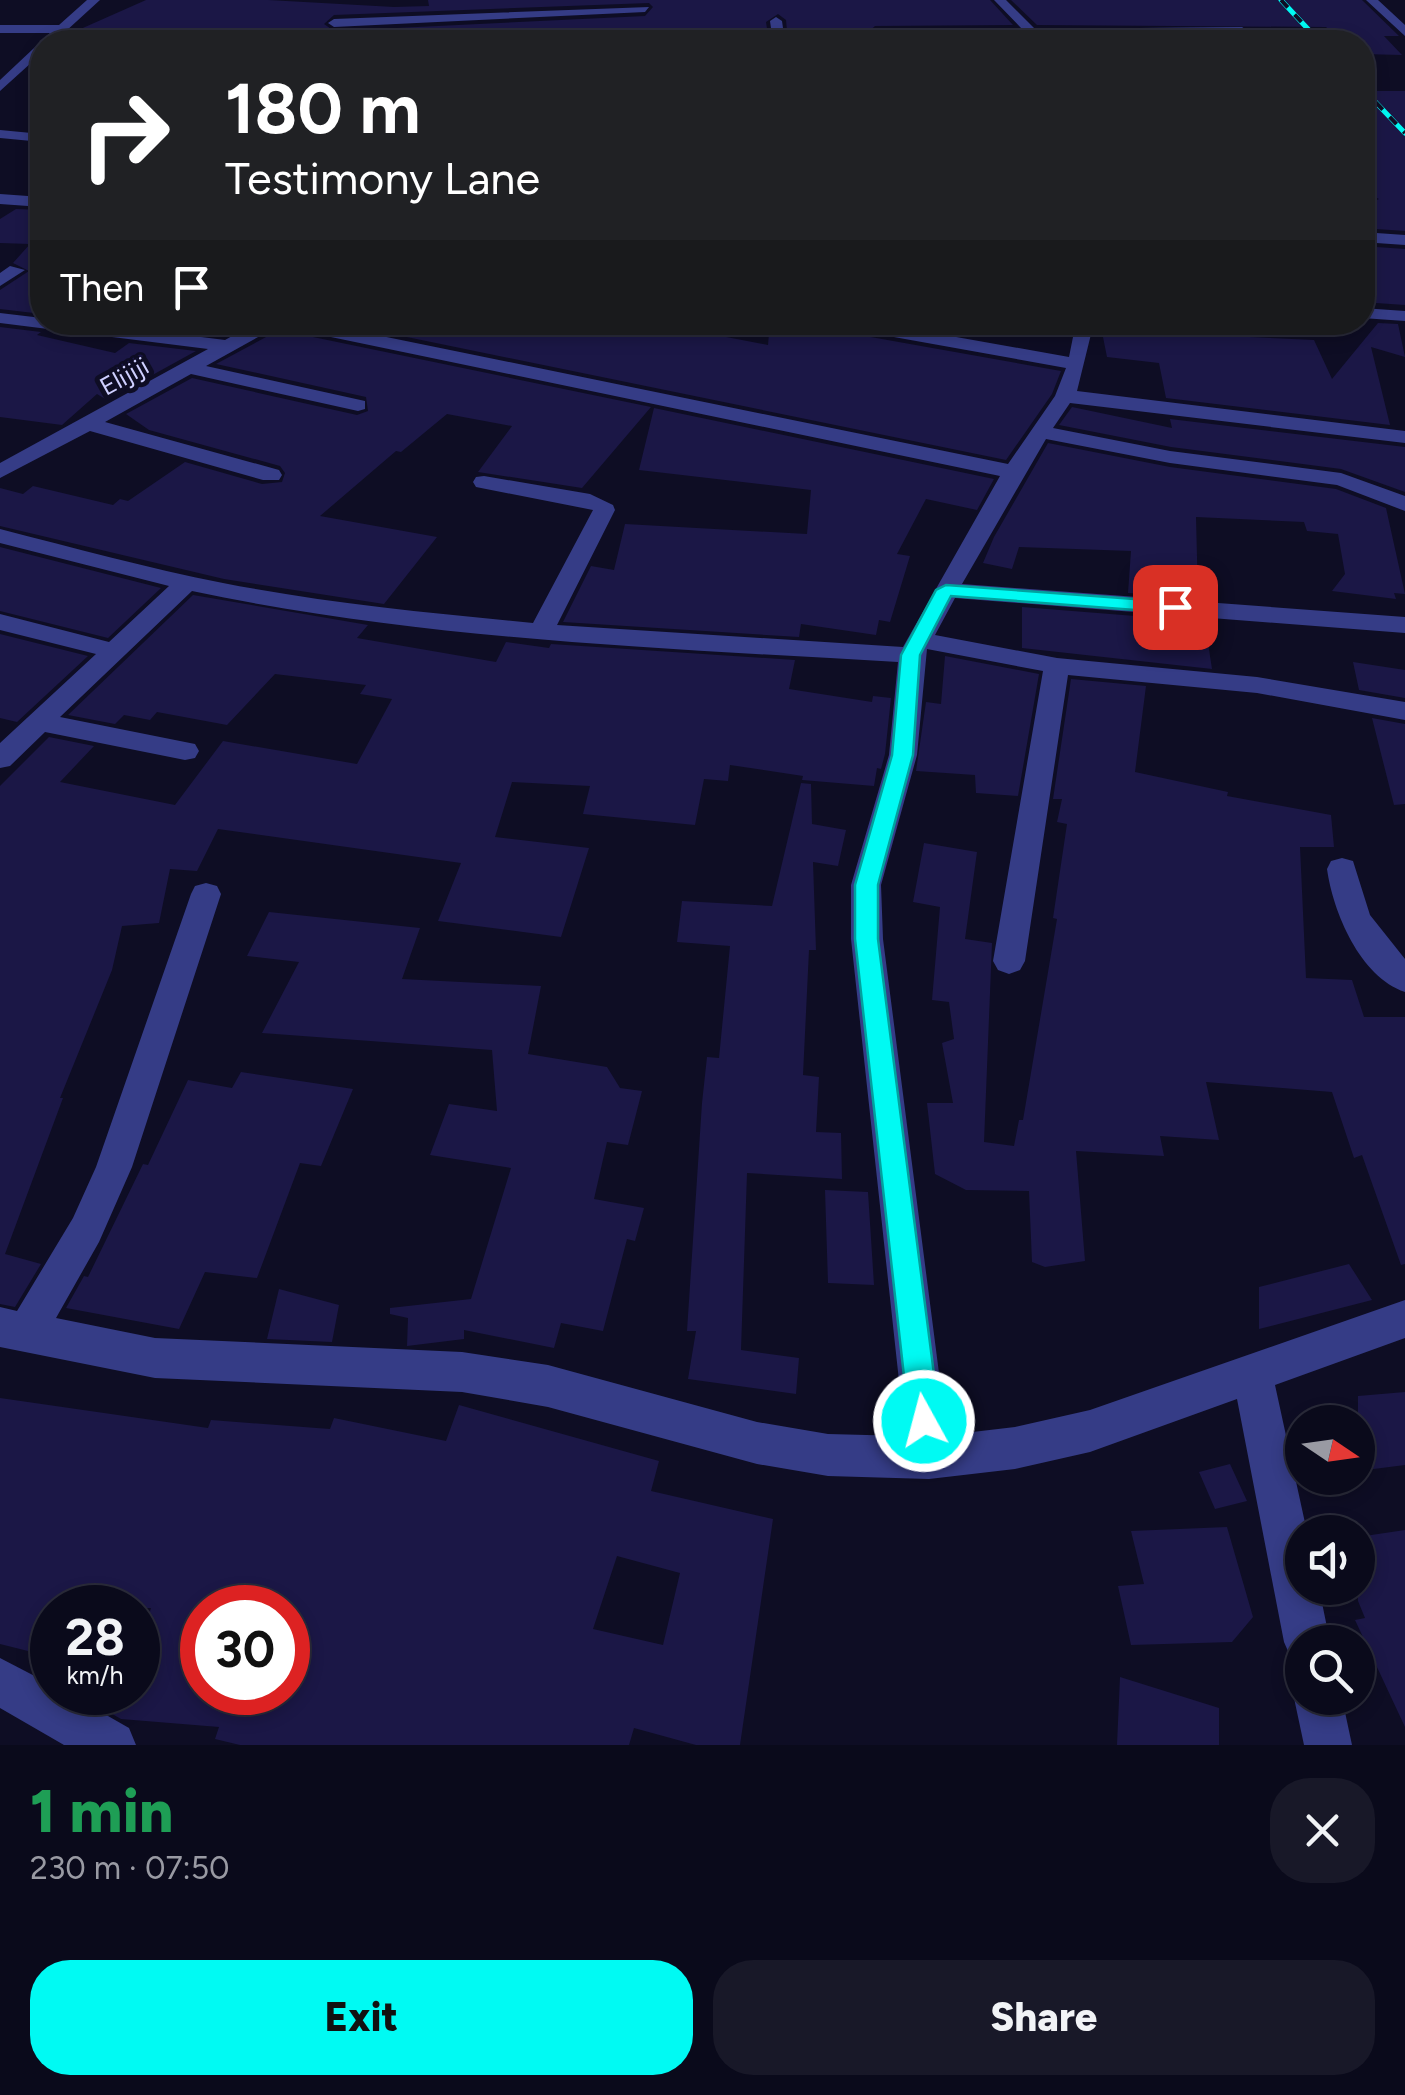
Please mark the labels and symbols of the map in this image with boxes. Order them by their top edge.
street label: Elijiji [94,350,154,402]
pin [1133,565,1218,650]
position arrow [872,1369,976,1473]
north arrow [1285,1405,1375,1495]
speed limit sign: 30 [180,1585,310,1715]

